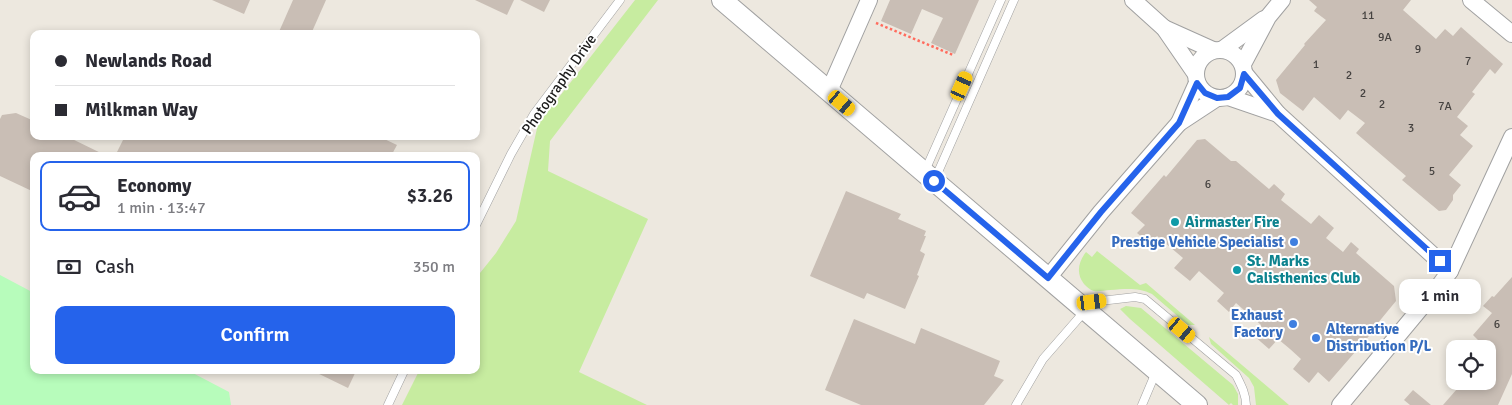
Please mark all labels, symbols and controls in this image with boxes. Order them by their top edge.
house number: 11 [1362,8,1374,23]
house number: 9A [1378,30,1393,45]
street label: Photography Drive [518,31,600,137]
house number: 9 [1415,42,1421,57]
text: Newlands Road [85,49,212,73]
house number: 7 [1465,54,1471,69]
house number: 1 [1313,57,1319,72]
house number: 2 [1346,68,1352,83]
car [949,69,974,103]
house number: 2 [1360,86,1366,101]
car [825,88,858,118]
house number: 2 [1379,97,1385,112]
text: Milkman Way [85,98,198,122]
house number: 7A [1438,99,1453,114]
house number: 3 [1408,121,1414,136]
house number: 5 [1429,164,1435,179]
route start [923,170,945,192]
icon: car [57,174,102,219]
text: Economy [117,174,191,198]
house number: 6 [1205,177,1211,192]
text: $3.26 [407,184,453,208]
text: 1 min · 13:47 [117,198,206,218]
place label: Airmaster Fire [1185,213,1279,231]
marker: Airmaster Fire [1169,216,1181,228]
place label: Prestige Vehicle Specialist [1111,233,1284,251]
marker: Prestige Vehicle Specialist [1288,236,1300,248]
route end [1429,250,1451,272]
place label: St. Marks Calisthenics Club [1247,252,1360,287]
icon: cash [55,253,83,281]
text: Cash [95,255,135,279]
text: 350 m [413,257,455,277]
marker: St. Marks Calisthenics Club [1231,264,1243,276]
callout: 1 min [1399,278,1481,314]
text: 1 min [1421,286,1459,306]
car [1076,293,1107,311]
button: Confirm [55,306,455,364]
place label: Exhaust Factory [1231,306,1284,341]
car [1165,315,1198,345]
house number: 6 [1494,317,1500,332]
marker: Exhaust Factory [1287,318,1299,330]
place label: Alternative Distribution P/L [1326,320,1431,355]
marker: Alternative Distribution P/L [1310,332,1322,344]
map controls [1446,340,1496,390]
button: locate [1446,340,1496,390]

